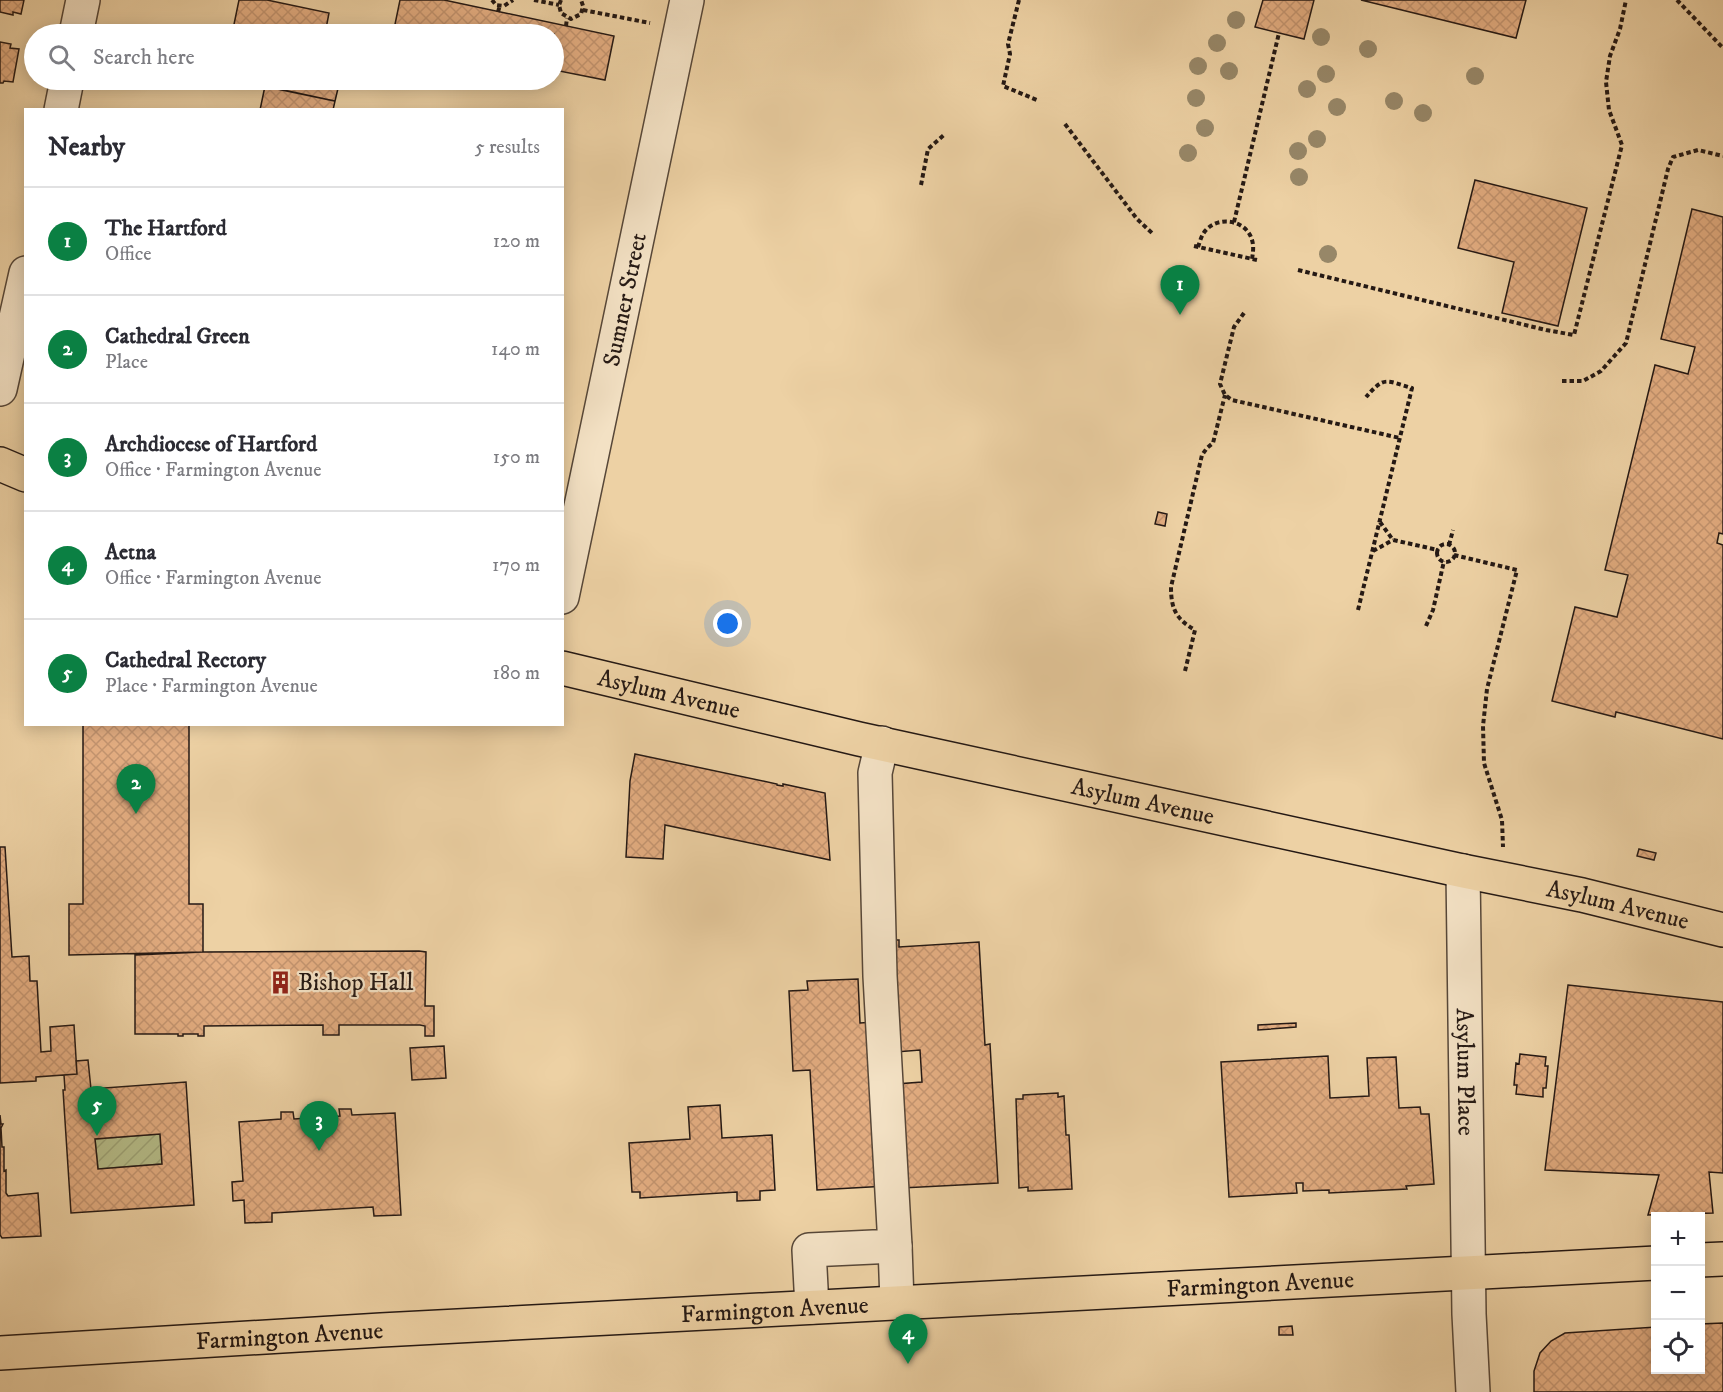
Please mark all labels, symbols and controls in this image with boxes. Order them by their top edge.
search box [24,24,564,90]
icon: search [45,41,78,74]
text: Search here [93,44,195,71]
text: Nearby [48,131,125,164]
text: 5 results [475,135,540,160]
text: The Hartford [105,215,227,242]
text: 1 [64,229,71,254]
text: 120 m [493,229,540,254]
street label: Sumner Street [597,230,654,369]
text: Office [105,242,152,267]
pin: 1 [1160,266,1200,315]
text: Cathedral Green [105,323,250,350]
text: 2 [63,337,72,362]
text: 140 m [491,337,540,362]
text: Place [105,350,148,375]
text: Archdiocese of Hartford [105,431,317,458]
text: 3 [64,445,71,470]
text: 150 m [493,445,540,470]
text: Office · Farmington Avenue [105,458,322,483]
text: Aetna [105,539,156,566]
text: 4 [62,553,73,578]
text: 170 m [492,553,540,578]
text: Office · Farmington Avenue [105,566,322,591]
your location [713,609,742,638]
text: Cathedral Rectory [105,647,266,674]
text: 5 [63,661,72,686]
text: 180 m [493,661,540,686]
street label: Asylum Avenue [595,663,743,726]
text: Place · Farmington Avenue [105,674,318,699]
pin: 2 [116,764,156,814]
street label: Asylum Avenue [1068,772,1217,832]
street label: Asylum Avenue [1544,874,1692,937]
place label: Bishop Hall [298,968,414,998]
building icon: Bishop Hall [267,969,293,995]
street label: Asylum Place [1449,1008,1481,1136]
pin: 5 [78,1086,116,1136]
pin: 3 [300,1102,338,1151]
map controls [1651,1212,1705,1374]
button: + [1651,1212,1705,1266]
street label: Farmington Avenue [1166,1265,1355,1305]
button: − [1651,1266,1705,1320]
street label: Farmington Avenue [680,1290,869,1330]
pin: 4 [888,1314,928,1364]
street label: Farmington Avenue [195,1316,384,1357]
button: locate [1651,1320,1705,1374]

